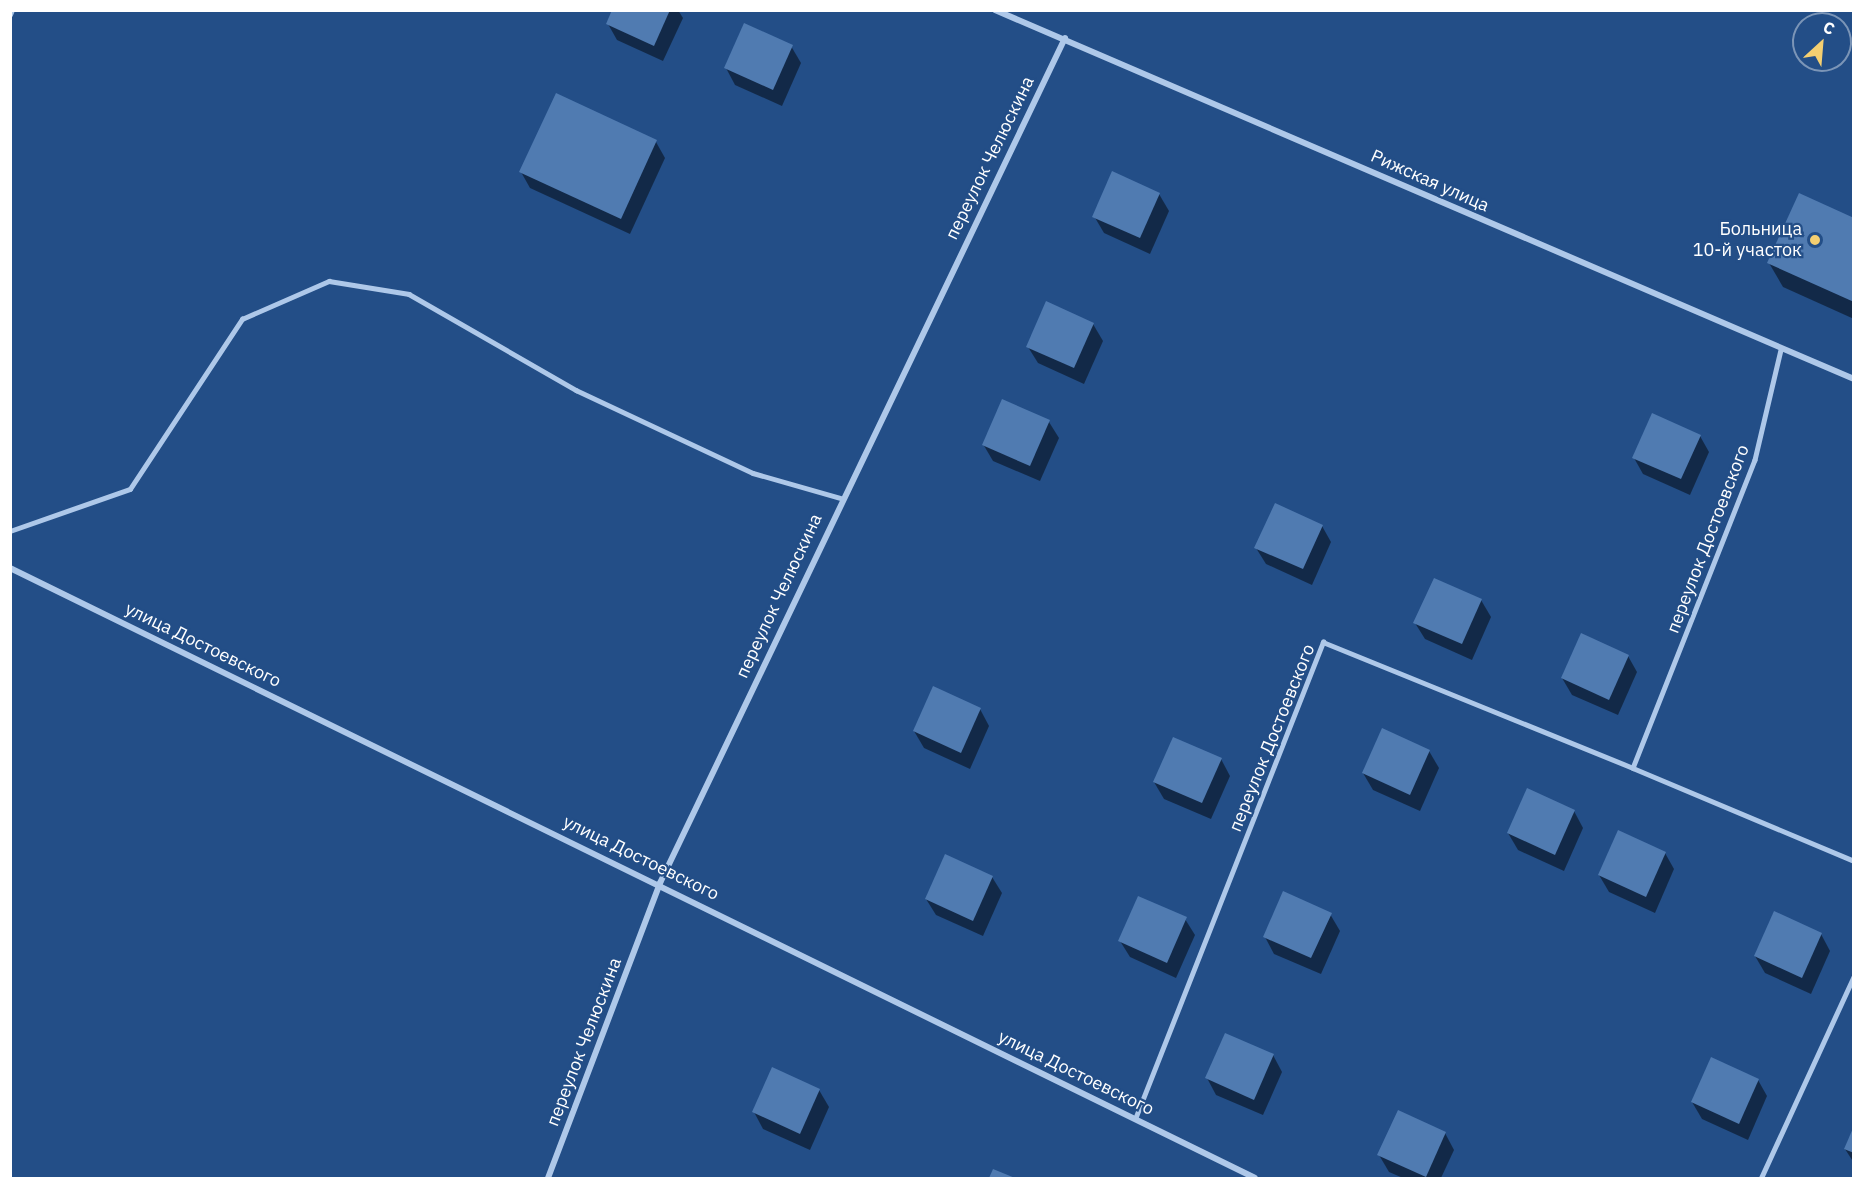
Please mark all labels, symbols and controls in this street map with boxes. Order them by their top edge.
north arrow [1792,12,1852,72]
text: С [1820,16,1838,39]
street label: переулок Челюскина [941,73,1039,243]
street label: Рижская улица [1368,145,1492,217]
place label: Больница 10-й участок [1693,219,1802,262]
marker: Больница 10-й участок [1806,231,1824,249]
street label: переулок Достоевского [1662,442,1754,636]
street label: переулок Челюскина [731,510,827,682]
street label: улица Достоевского [121,598,285,692]
street label: переулок Достоевского [1224,641,1320,835]
street label: улица Достоевского [559,811,723,905]
street label: переулок Челюскина [542,955,626,1129]
street label: улица Достоевского [994,1026,1158,1120]

